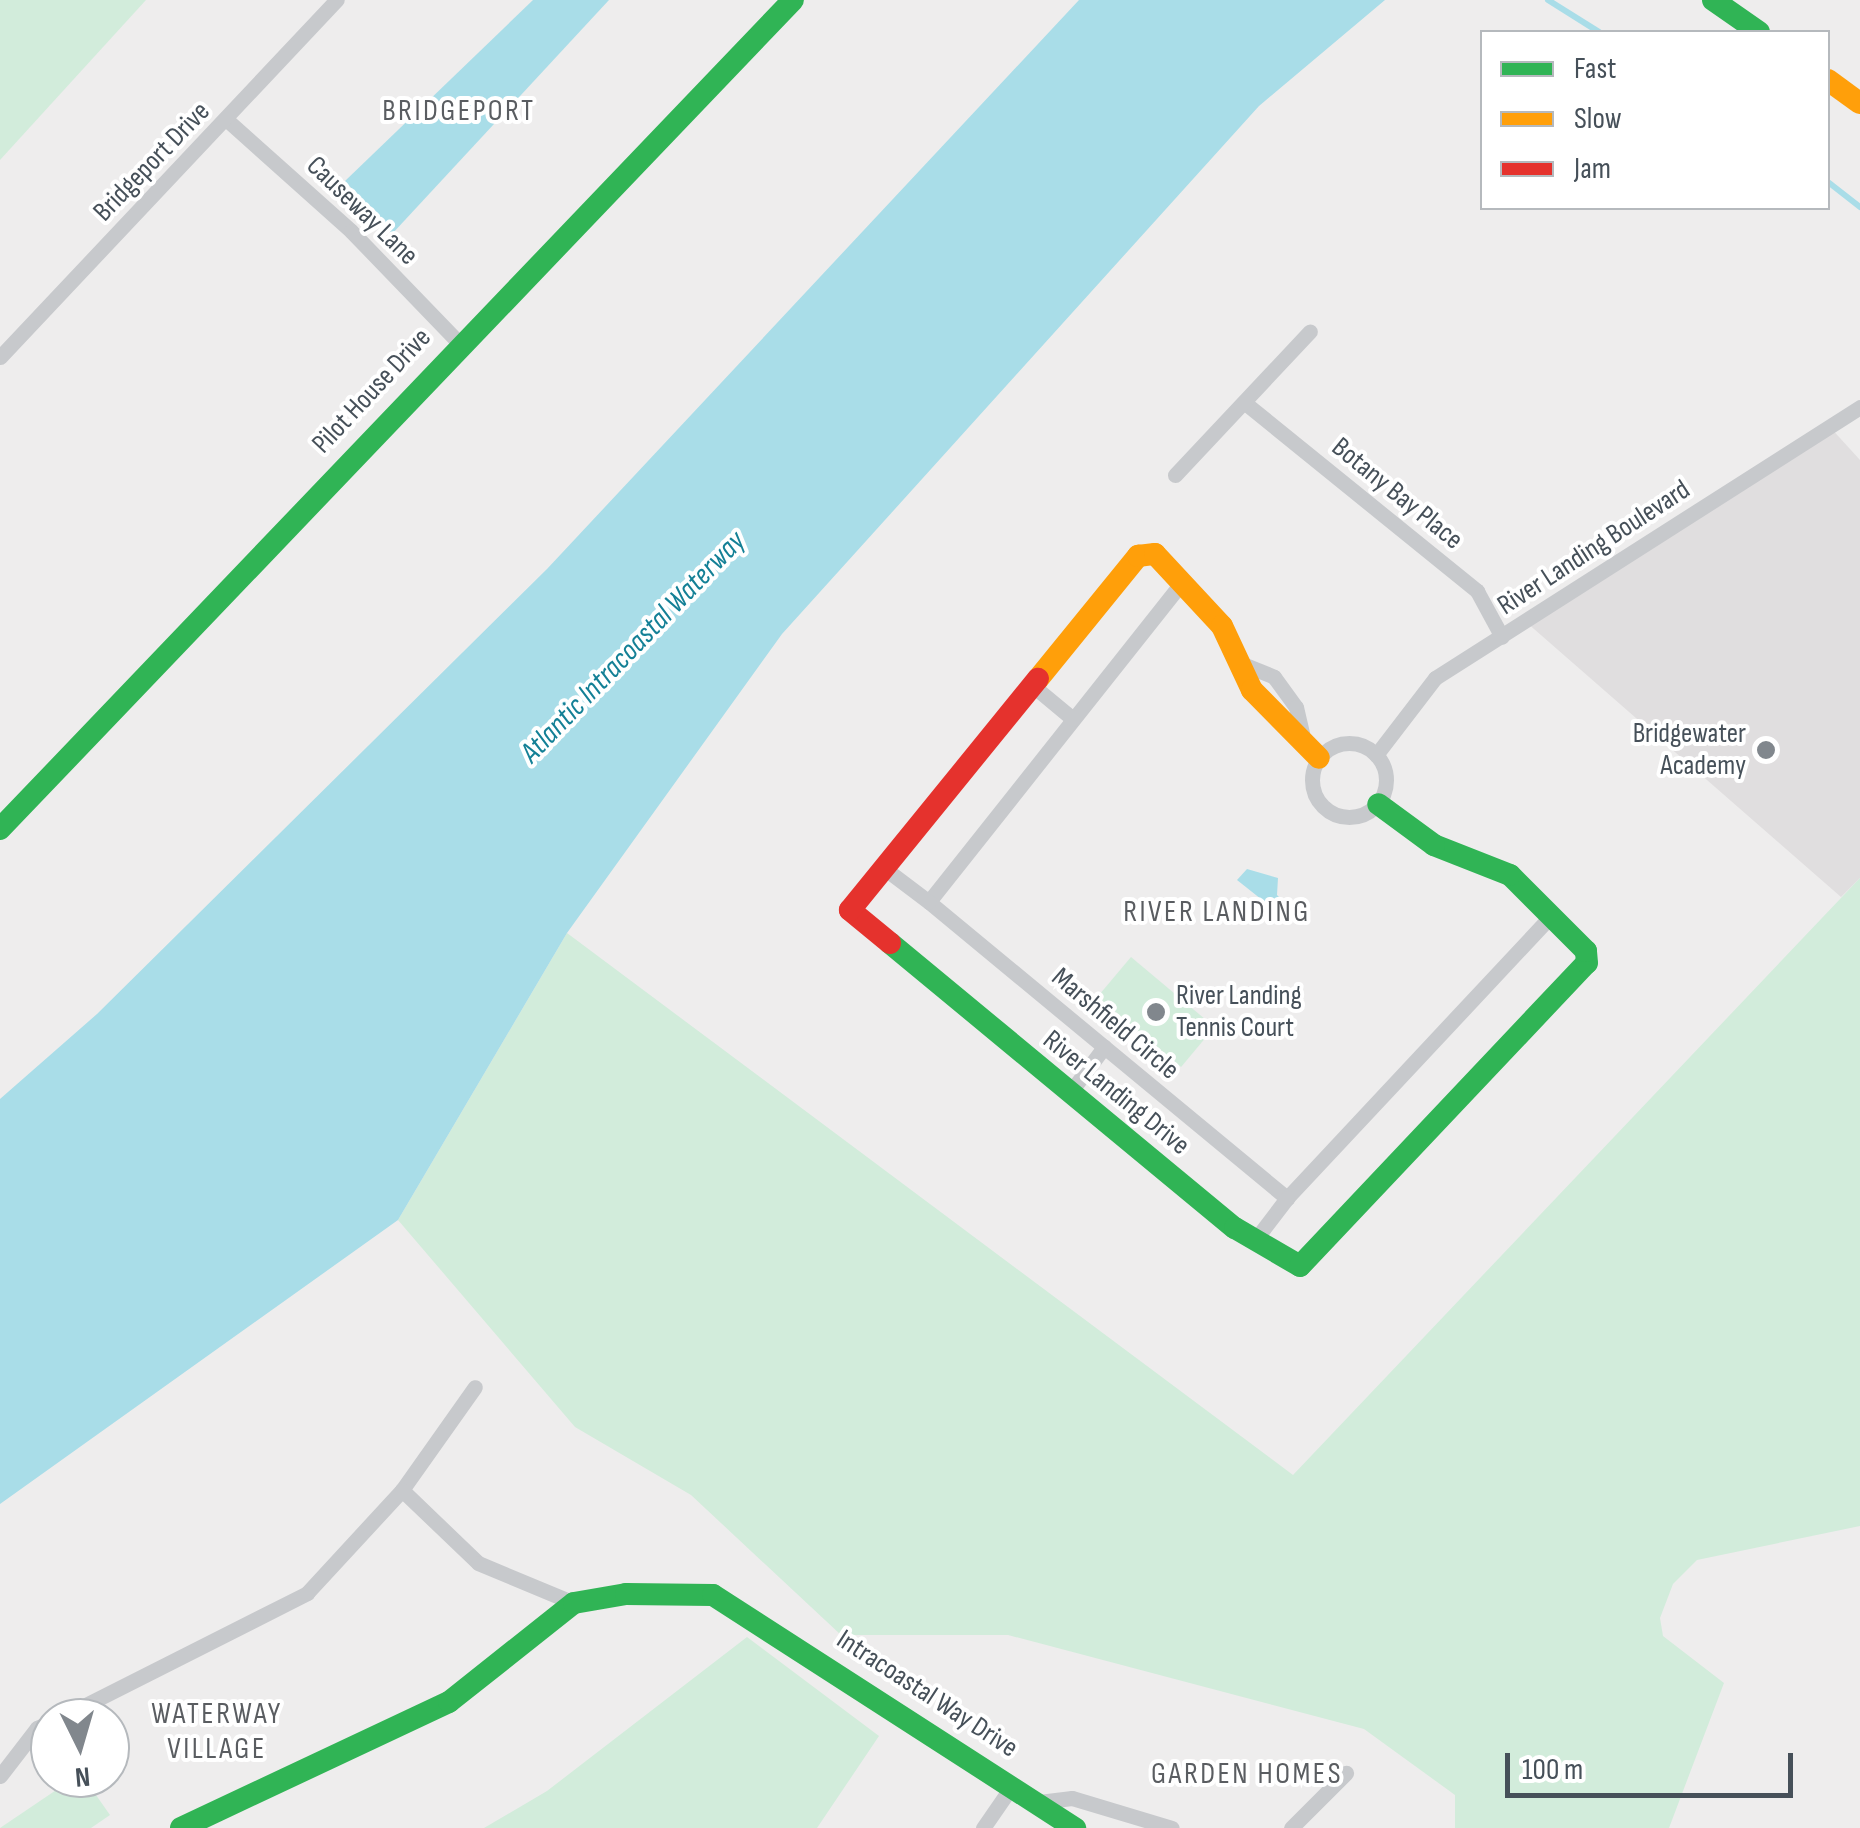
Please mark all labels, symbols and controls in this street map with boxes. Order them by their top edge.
legend [1480,30,1830,210]
text: Fast [1574,51,1616,87]
district label: BRIDGEPORT [382,93,536,129]
street label: Bridgeport Drive [87,95,217,229]
text: Slow [1574,101,1622,137]
street label: Causeway Lane [299,149,425,273]
text: Jam [1574,151,1611,187]
street label: Pilot House Drive [305,321,439,461]
street label: Botany Bay Place [1325,431,1469,557]
street label: River Landing Boulevard [1491,473,1697,623]
water label: Atlantic Intracoastal Waterway [513,524,753,770]
place label: Bridgewater Academy [1633,717,1746,783]
marker: Bridgewater Academy [1755,739,1777,761]
district label: RIVER LANDING [1123,894,1311,930]
street label: Marshfield Circle [1044,961,1186,1087]
place label: River Landing Tennis Court [1176,979,1302,1045]
marker: River Landing Tennis Court [1145,1001,1167,1023]
street label: River Landing Drive [1036,1024,1196,1162]
street label: Intracoastal Way Drive [830,1623,1024,1765]
district label: WATERWAY VILLAGE [151,1696,283,1766]
north arrow [30,1698,130,1798]
scale bar [1510,1733,1798,1795]
text: 100 m [1522,1752,1583,1788]
district label: GARDEN HOMES [1151,1756,1343,1792]
text: N [74,1759,91,1793]

